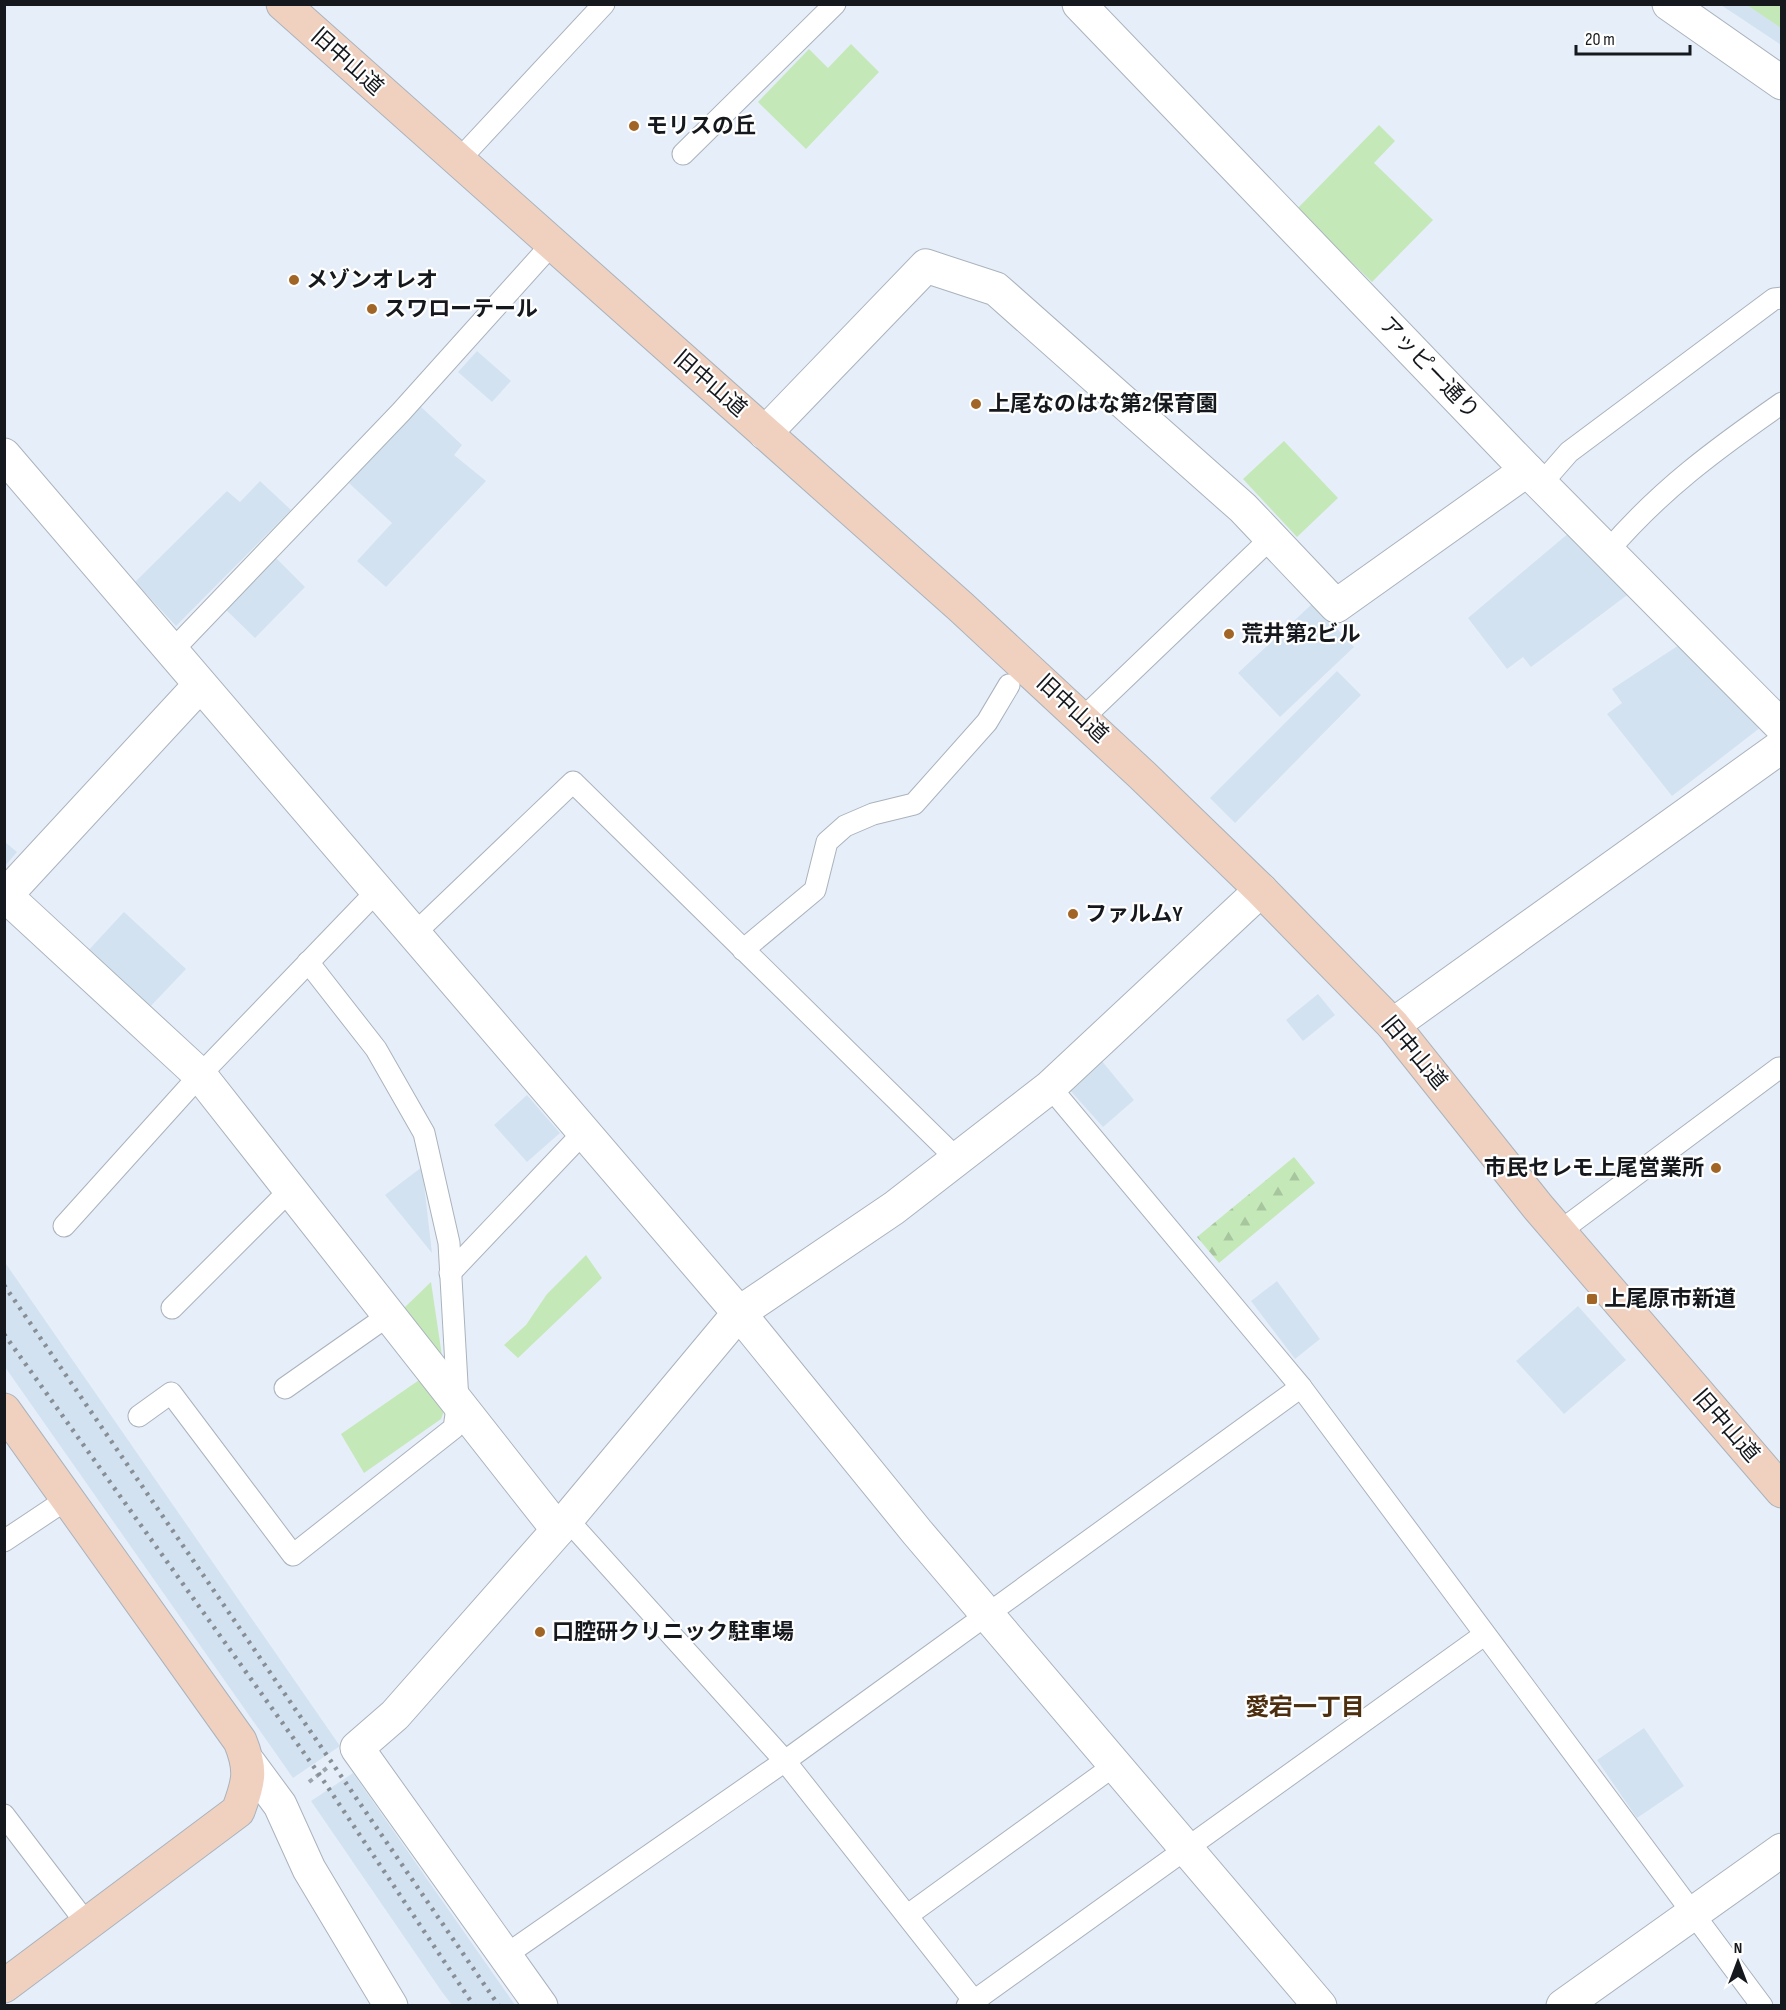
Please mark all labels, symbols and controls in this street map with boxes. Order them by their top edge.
scale bar [1576,18,1690,56]
street label: 旧中山道 [305,23,389,101]
text: 20 m [1585,29,1615,50]
place label: モリスの丘 [646,113,756,140]
marker: モリスの丘 [627,119,641,133]
place label: メゾンオレオ [306,267,438,294]
marker: メゾンオレオ [287,273,301,287]
place label: スワローテール [384,296,538,323]
marker: スワローテール [365,302,379,316]
street label: アッピー通り [1373,311,1485,425]
street label: 旧中山道 [668,345,752,423]
place label: 上尾なのはな第2保育園 [988,391,1218,418]
marker: 上尾なのはな第2保育園 [969,397,983,411]
place label: 荒井第2ビル [1241,621,1361,648]
marker: 荒井第2ビル [1222,627,1236,641]
street label: 旧中山道 [1031,669,1113,749]
place label: ファルムY [1085,901,1184,928]
marker: ファルムY [1066,907,1080,921]
street label: 旧中山道 [1375,1011,1453,1095]
place label: 市民セレモ上尾営業所 [1484,1155,1704,1182]
marker: 市民セレモ上尾営業所 [1709,1161,1723,1175]
place label: 上尾原市新道 [1604,1286,1736,1313]
marker: 上尾原市新道 [1585,1292,1599,1306]
street label: 旧中山道 [1687,1384,1765,1468]
place label: 口腔研クリニック駐車場 [552,1619,794,1646]
marker: 口腔研クリニック駐車場 [533,1625,547,1639]
district label: 愛宕一丁目 [1245,1693,1365,1722]
north arrow [1708,1932,1768,1992]
text: N [1734,1939,1742,1958]

